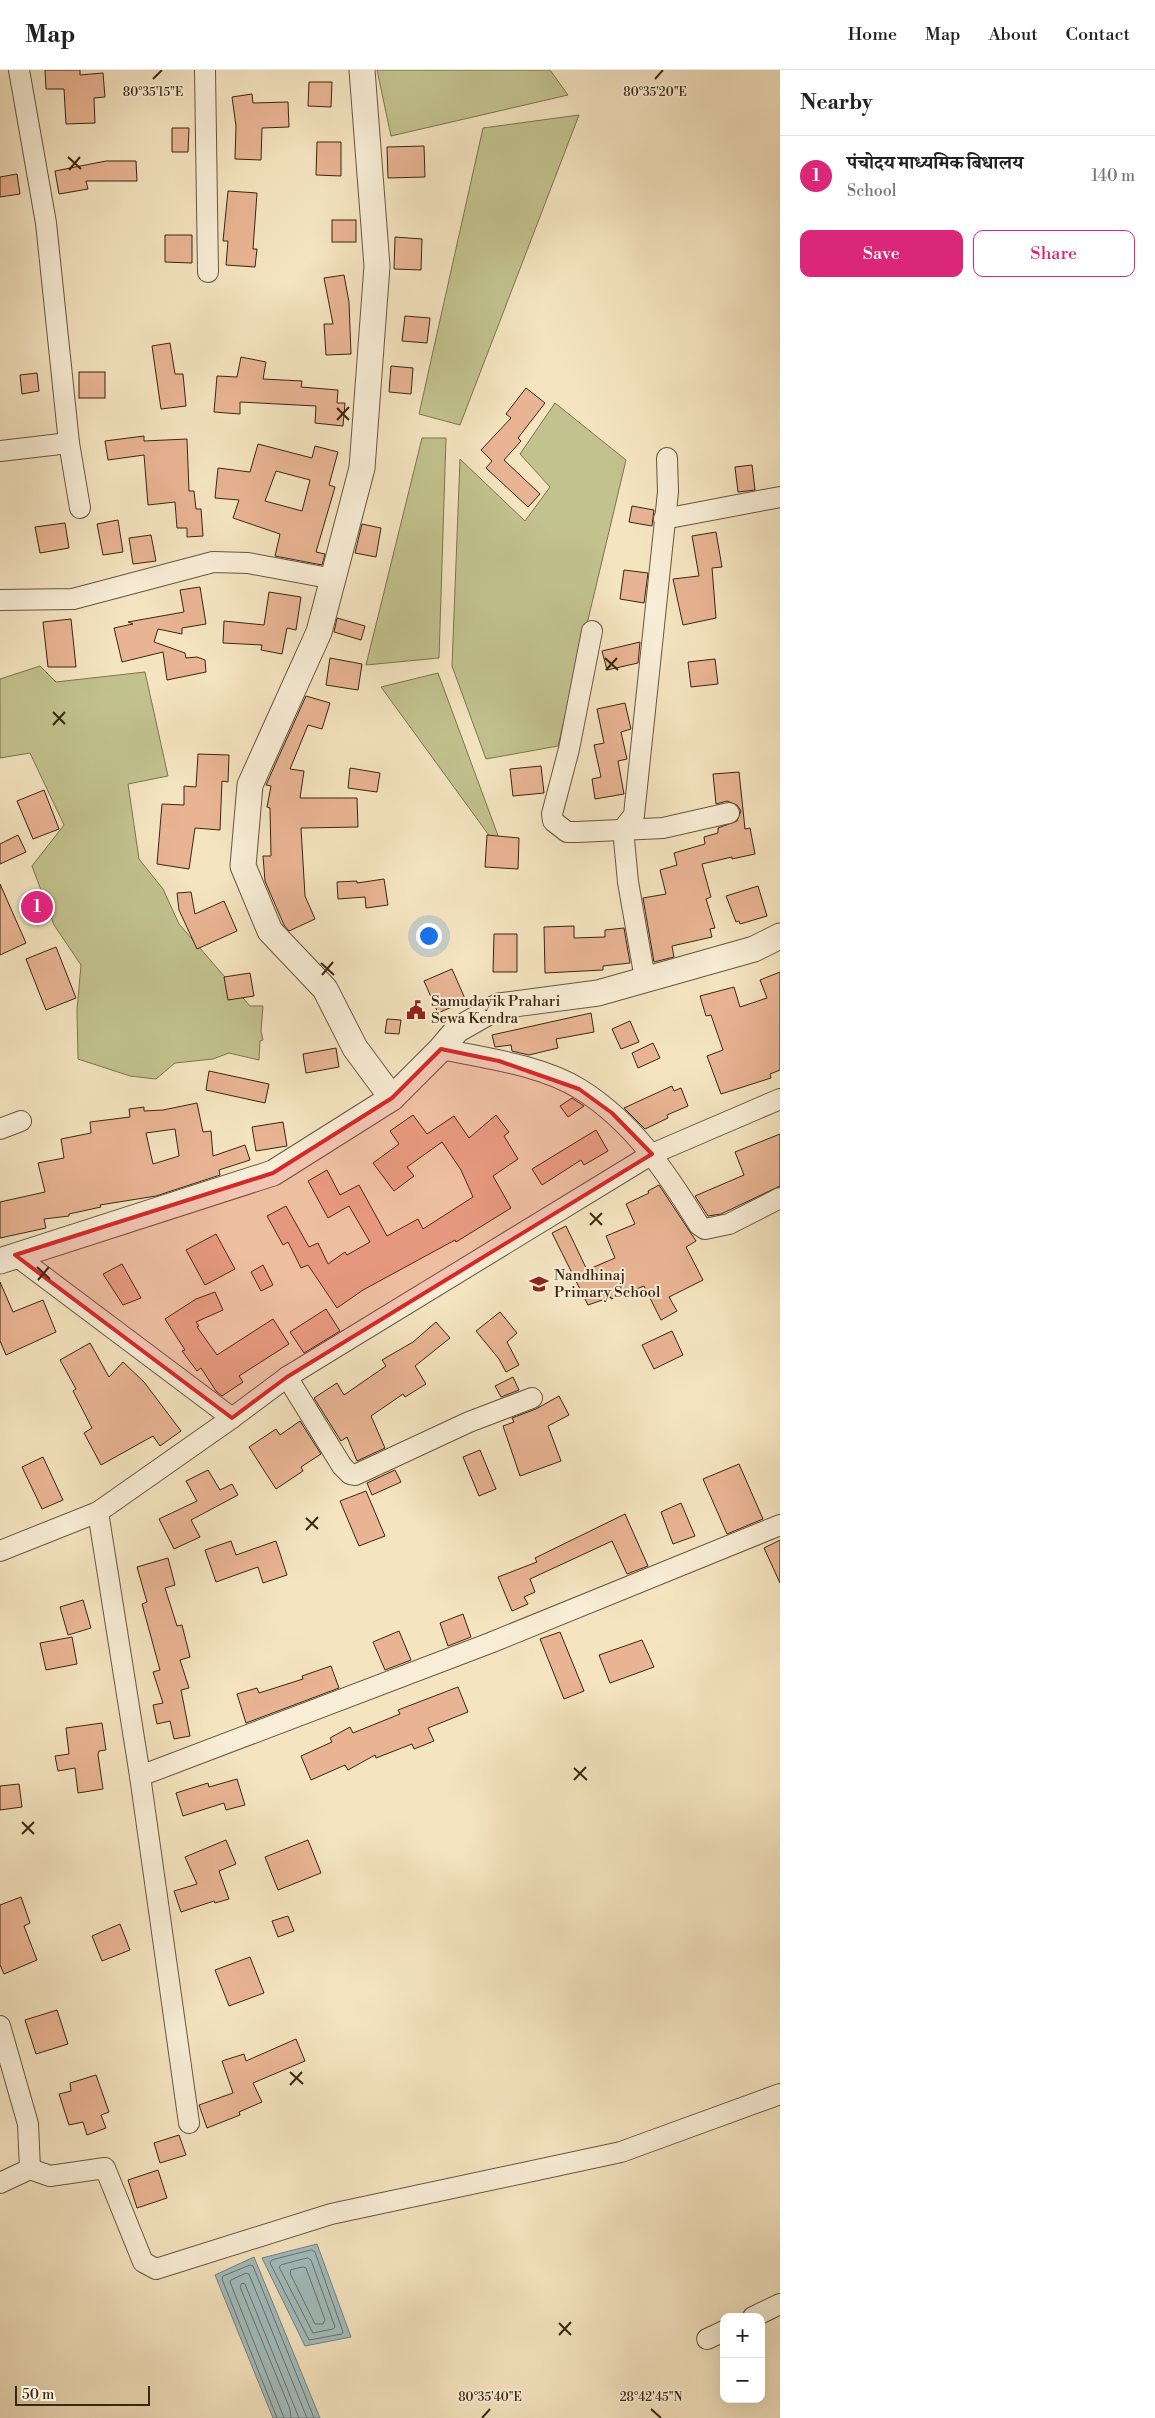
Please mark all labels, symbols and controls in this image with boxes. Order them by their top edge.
text: Map [25,20,75,50]
text: Home [848,23,897,46]
text: Map [925,23,961,46]
text: About [989,23,1038,46]
text: Contact [1066,23,1130,46]
text: 80°35'15"E [123,85,183,100]
text: 80°35'20"E [623,85,687,100]
text: Nearby [800,90,873,116]
text: पंचोदय माध्यमिक बिधालय [847,151,1023,175]
text: 1 [812,166,820,186]
text: 140 m [1091,166,1135,186]
text: School [847,181,896,201]
button: Save [800,230,963,277]
button: Share [973,230,1135,277]
pin: 1 [21,888,53,926]
your location [416,923,442,949]
place label: Samudayik Prahari Sewa Kendra [431,992,561,1028]
public building icon: Samudayik Prahari Sewa Kendra [405,999,427,1021]
place label: Nandhinaj Primary School [554,1266,661,1302]
school or university icon: Nandhinaj Primary School [528,1273,550,1295]
map controls [720,2313,765,2403]
button: + [720,2313,765,2358]
button: − [720,2358,765,2403]
scale bar [15,2383,150,2406]
text: 50 m [22,2386,54,2404]
text: 80°35'40"E [458,2390,522,2405]
text: 28°42'45"N [620,2390,682,2405]

